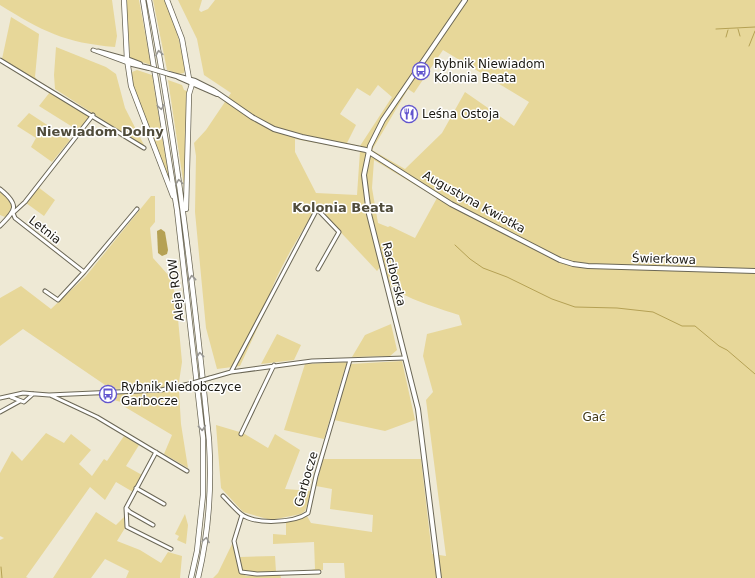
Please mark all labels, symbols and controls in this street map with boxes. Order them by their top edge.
one-way arrow [155,50,164,57]
place label: Rybnik Niewiadom Kolonia Beata [434,57,545,85]
bus stop icon: Rybnik Niewiadom Kolonia Beata [411,61,431,81]
one-way arrow [156,104,165,111]
restaurant icon: Leśna Ostoja [399,104,419,124]
place label: Leśna Ostoja [422,107,499,121]
district label: Niewiadom Dolny [36,124,164,139]
street label: Augustyna Kwiotka [420,168,528,236]
one-way arrow [175,179,184,185]
district label: Kolonia Beata [292,200,394,215]
street label: Letnia [26,213,64,247]
street label: Raciborska [379,240,409,308]
street label: Świerkowa [632,250,696,267]
street label: Aleja ROW [165,258,187,322]
one-way arrow [187,275,196,281]
one-way arrow [196,351,205,358]
place label: Rybnik Niedobczyce Garbocze [121,380,241,408]
bus stop icon: Rybnik Niedobczyce Garbocze [98,384,118,404]
park label: Gać [582,410,606,424]
one-way arrow [197,425,206,431]
street label: Garbocze [291,450,321,508]
one-way arrow [201,537,209,543]

